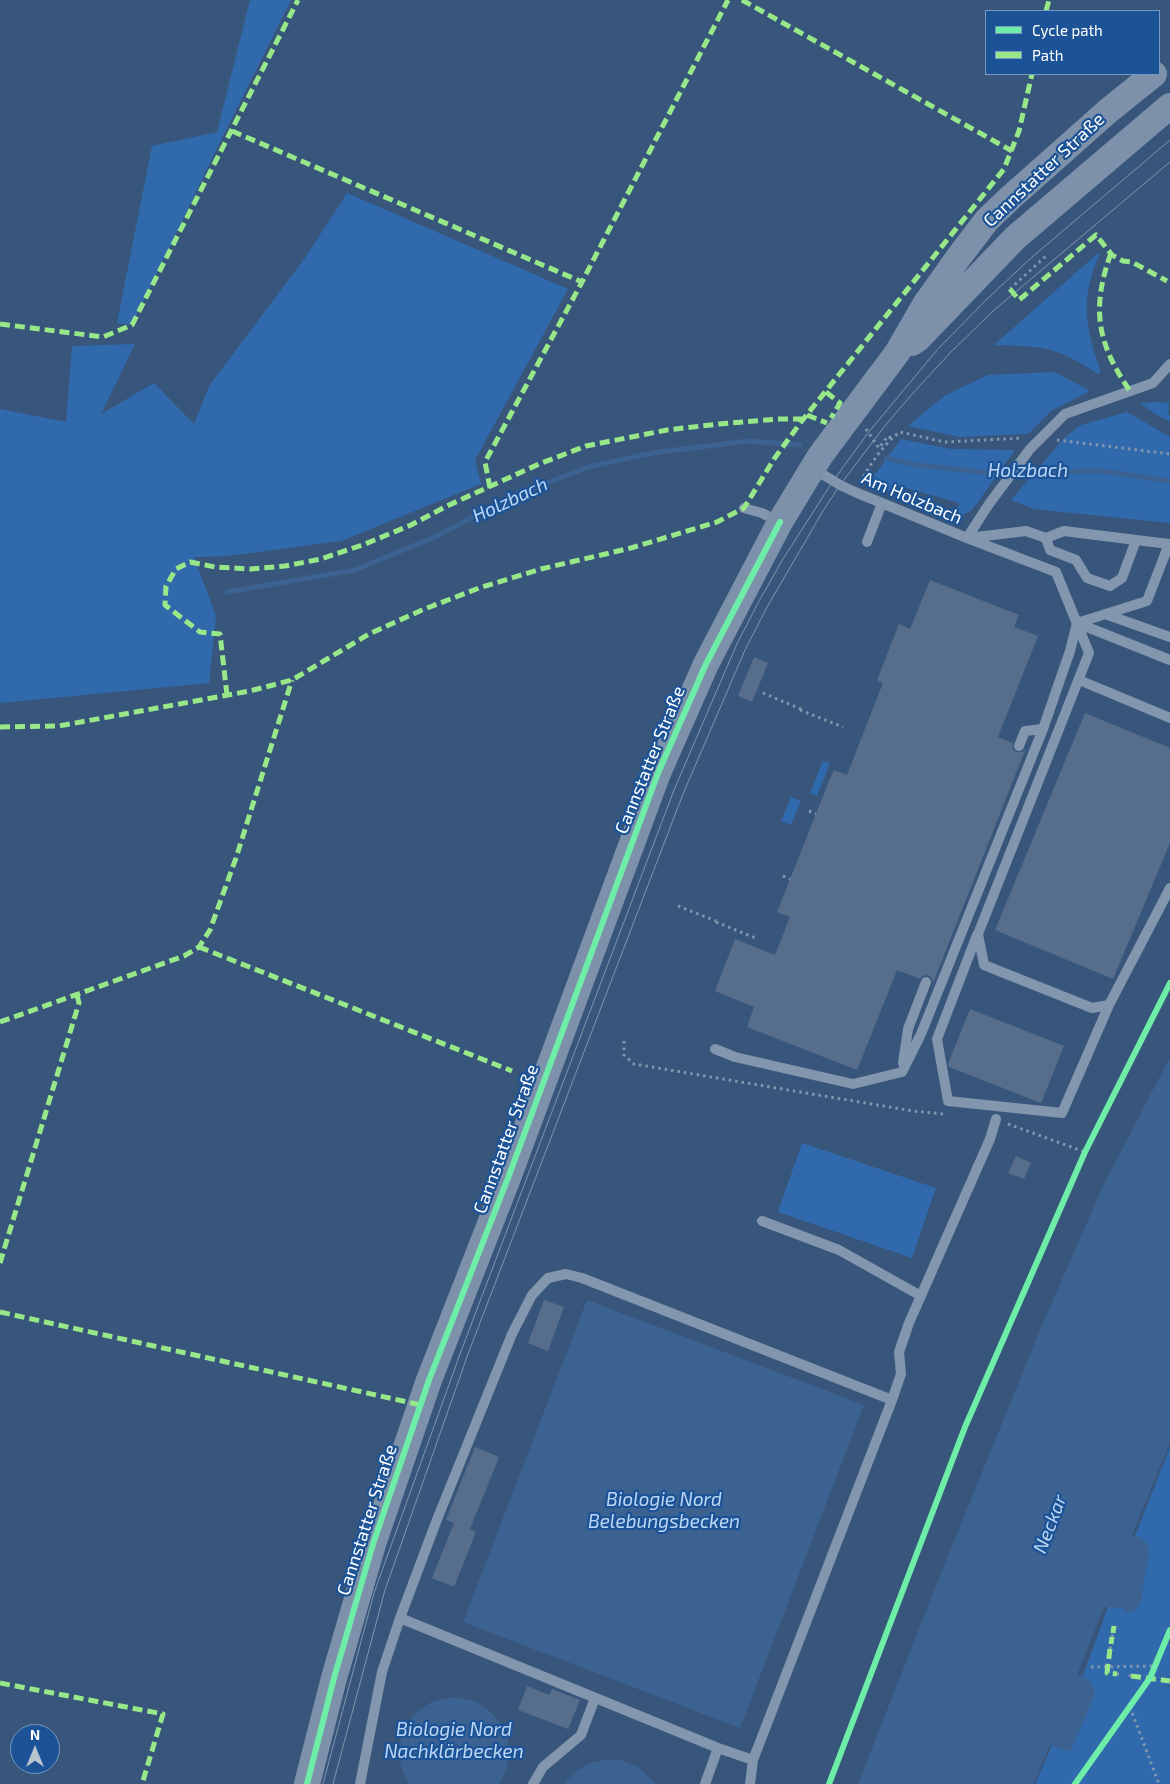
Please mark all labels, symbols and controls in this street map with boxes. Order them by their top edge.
legend [985,10,1160,75]
text: Cycle path [1032,21,1103,39]
text: Path [1032,46,1063,64]
street label: Cannstatter Straße [979,108,1109,232]
water label: Holzbach [988,460,1068,482]
street label: Am Holzbach [858,467,966,529]
water label: Holzbach [469,473,551,527]
street label: Cannstatter Straße [611,683,689,837]
street label: Cannstatter Straße [469,1061,543,1217]
street label: Cannstatter Straße [332,1442,402,1598]
water label: Biologie Nord Belebungsbecken [588,1489,740,1533]
water label: Neckar [1028,1491,1072,1557]
water label: Biologie Nord Nachklärbecken [384,1719,524,1763]
north arrow [10,1724,60,1774]
text: N [30,1726,40,1743]

